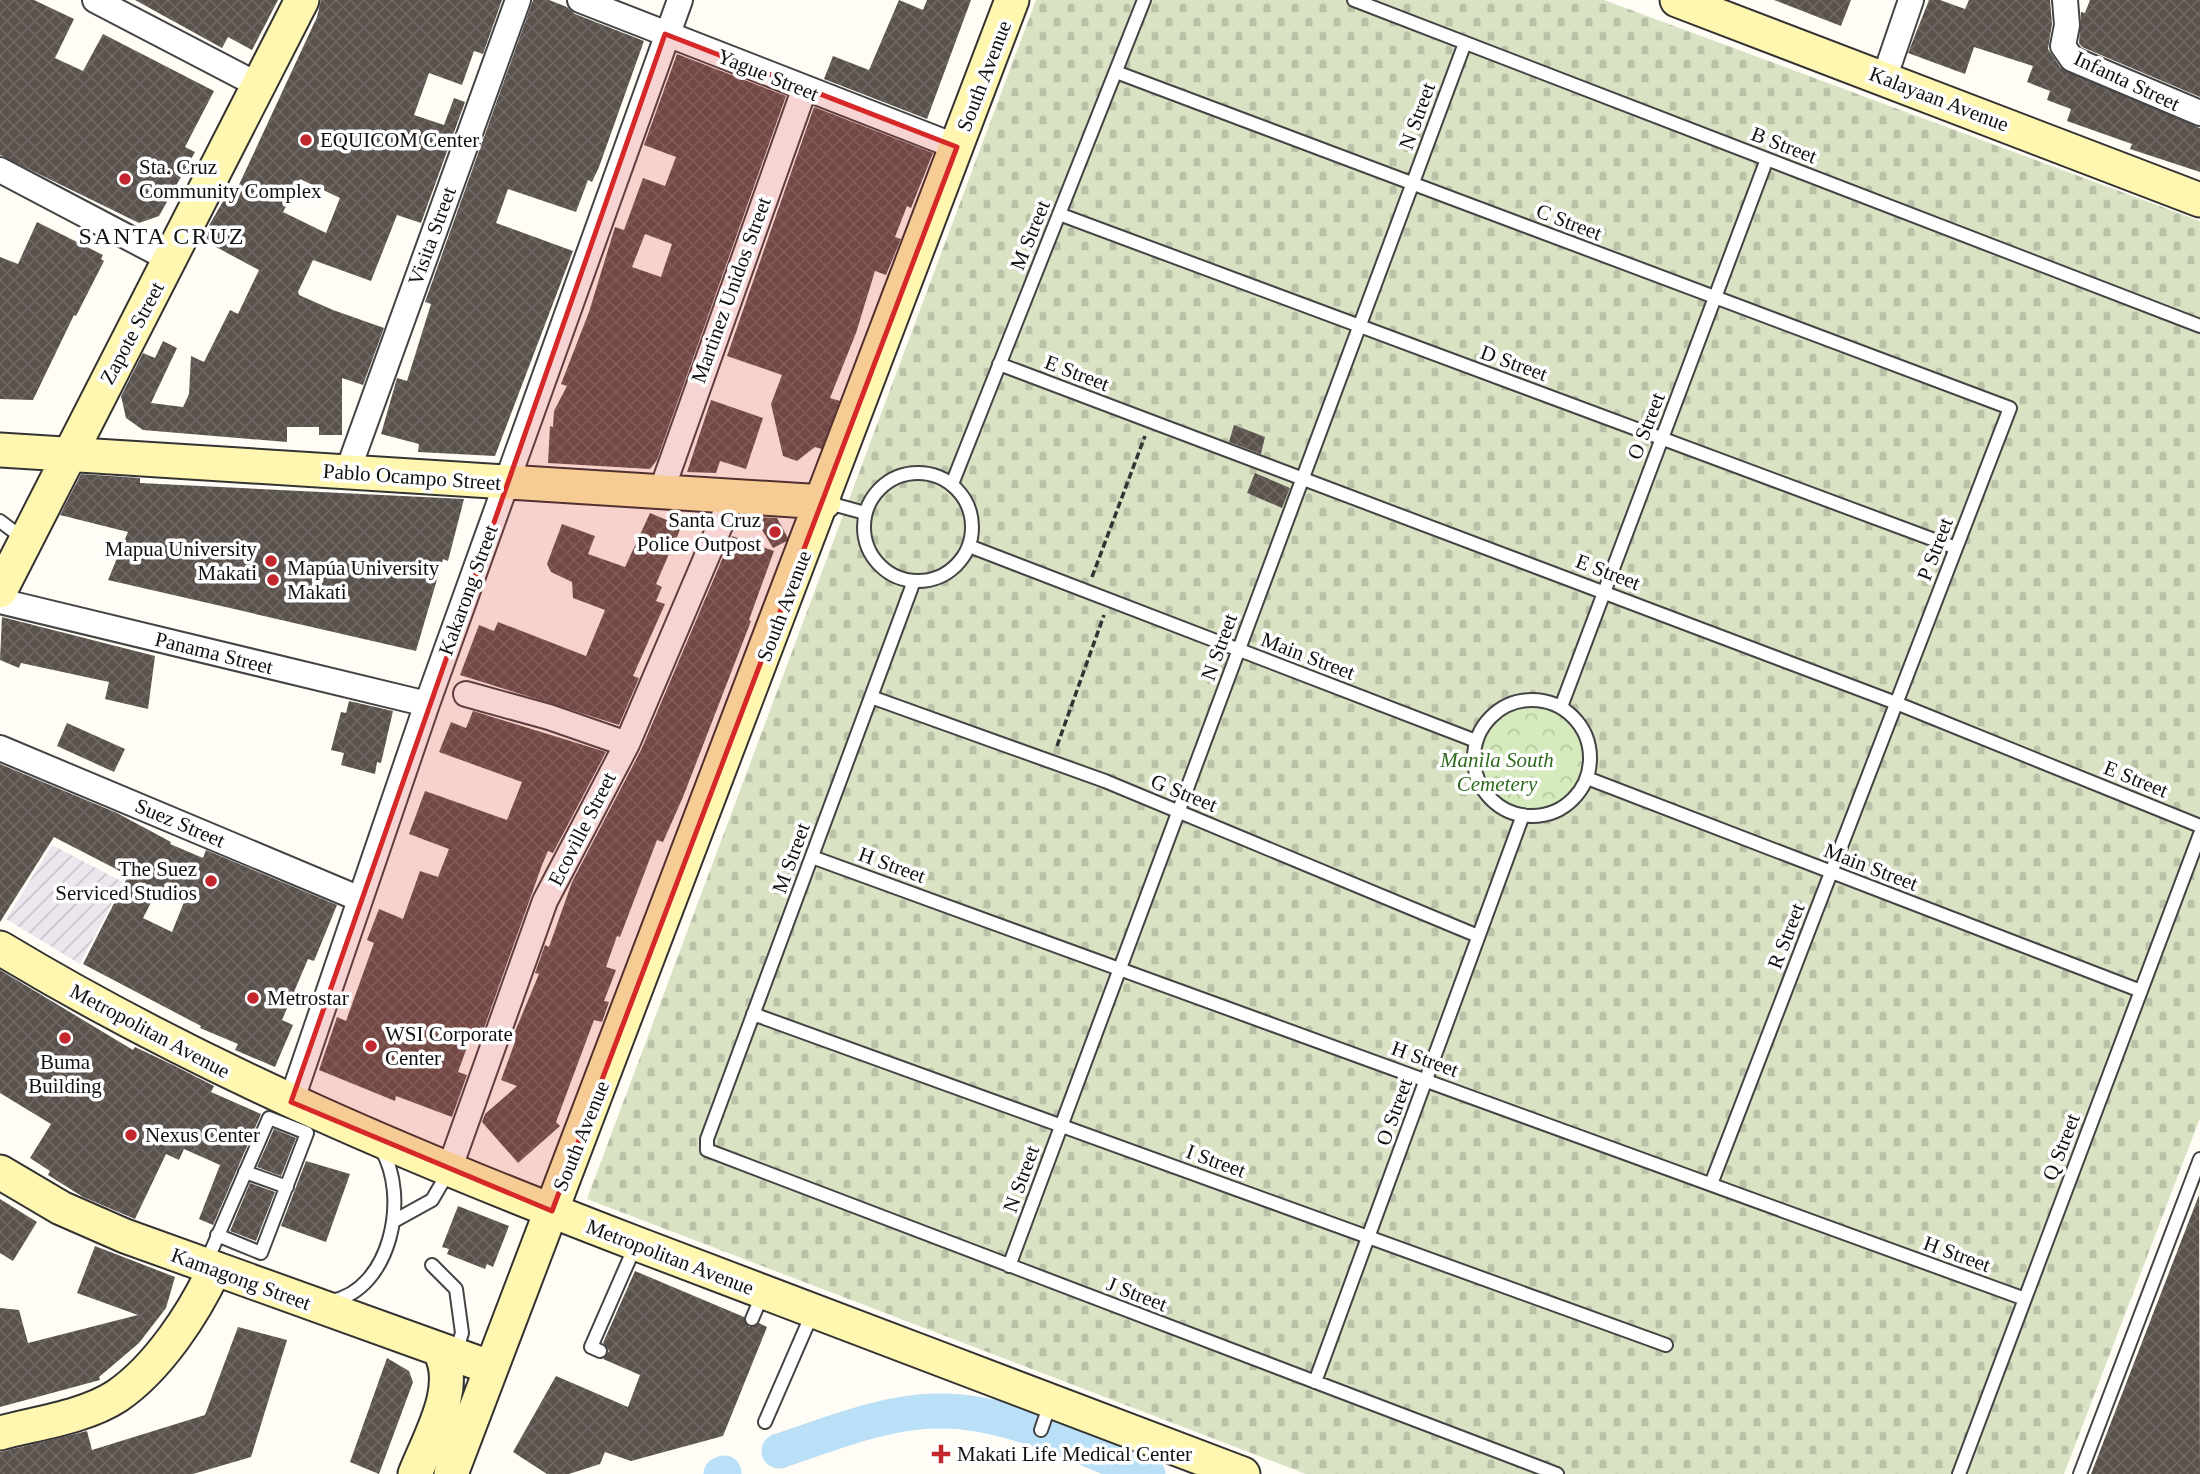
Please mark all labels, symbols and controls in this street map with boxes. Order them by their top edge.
street label: South Avenue [952,17,1016,135]
street label: Yague Street [714,44,822,106]
street label: Infanta Street [2070,46,2184,116]
street label: Kalayaan Avenue [1866,61,2012,137]
street label: N Street [1394,79,1440,153]
street label: B Street [1748,122,1820,168]
place label: EQUICOM Center [320,128,479,152]
marker: EQUICOM Center [298,132,314,148]
place label: Sta. Cruz Community Complex [139,155,322,203]
marker: Sta. Cruz Community Complex [117,171,133,187]
street label: Visita Street [403,183,461,289]
street label: Martinez Unidos Street [686,194,776,386]
street label: M Street [1005,197,1055,273]
street label: C Street [1533,199,1605,245]
district label: SANTA CRUZ [79,223,245,249]
street label: Zapote Street [95,278,169,388]
street label: D Street [1477,340,1551,386]
street label: E Street [1041,350,1113,396]
street label: O Street [1622,389,1670,463]
street label: Pablo Ocampo Street [322,459,502,495]
place label: Santa Cruz Police Outpost [637,508,761,556]
street label: P Street [1912,514,1958,584]
street label: Kakarong Street [433,521,503,658]
marker: Santa Cruz Police Outpost [767,524,783,540]
place label: Mapua University Makati [105,537,257,585]
street label: South Avenue [752,547,816,665]
street label: E Street [1572,549,1644,595]
marker: Mapua University Makati [263,553,279,569]
place label: Mapúa University Makati [287,556,440,604]
marker: Mapúa University Makati [265,572,281,588]
street label: N Street [1196,610,1242,684]
street label: Panama Street [153,627,276,679]
street label: Main Street [1258,627,1358,685]
park label: Manila South Cemetery [1439,748,1554,796]
street label: E Street [2100,755,2172,803]
street label: Ecoville Street [543,768,621,890]
street label: G Street [1147,769,1221,817]
street label: Suez Street [132,793,229,853]
street label: M Street [767,819,815,896]
street label: Main Street [1821,838,1921,896]
street label: H Street [855,842,929,888]
place label: The Suez Serviced Studios [55,857,197,905]
marker: The Suez Serviced Studios [203,873,219,889]
street label: R Street [1763,900,1809,972]
street label: Metropolitan Avenue [66,979,234,1083]
place label: Metrostar [267,986,349,1010]
marker: Metrostar [245,990,261,1006]
place label: WSI Corporate Center [385,1022,513,1070]
marker: Buma Building [57,1030,73,1046]
street label: H Street [1388,1036,1462,1082]
marker: WSI Corporate Center [363,1038,379,1054]
place label: Buma Building [28,1050,102,1098]
street label: O Street [1371,1075,1417,1149]
street label: South Avenue [548,1077,614,1195]
street label: Q Street [2037,1110,2085,1184]
place label: Nexus Center [145,1123,260,1147]
marker: Nexus Center [123,1127,139,1143]
street label: I Street [1183,1139,1249,1183]
street label: N Street [998,1142,1044,1216]
street label: Metropolitan Avenue [583,1214,757,1300]
street label: H Street [1920,1231,1994,1277]
street label: Kamagong Street [168,1243,314,1315]
street label: J Street [1104,1272,1171,1316]
place label: Makati Life Medical Center [957,1442,1192,1466]
marker: Makati Life Medical Center [931,1444,951,1464]

